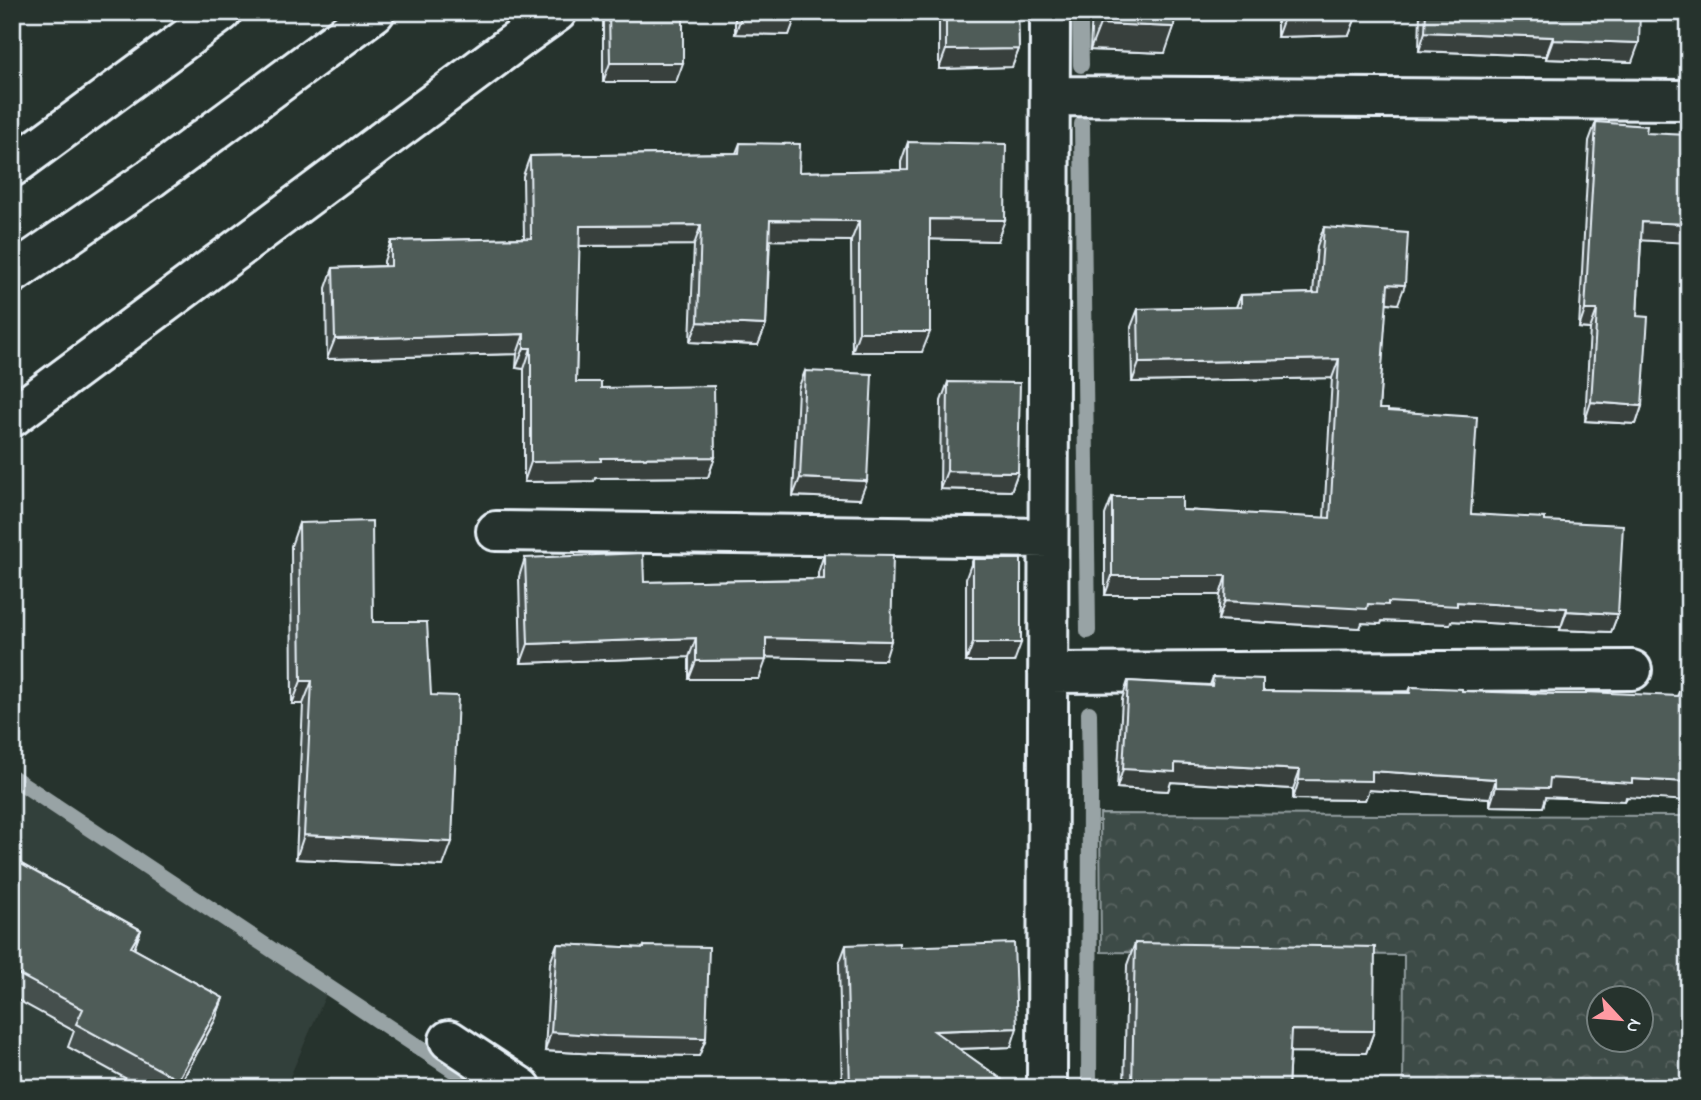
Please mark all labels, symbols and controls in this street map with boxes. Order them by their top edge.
north arrow [1586,984,1656,1054]
text: N [1618,1014,1648,1037]

